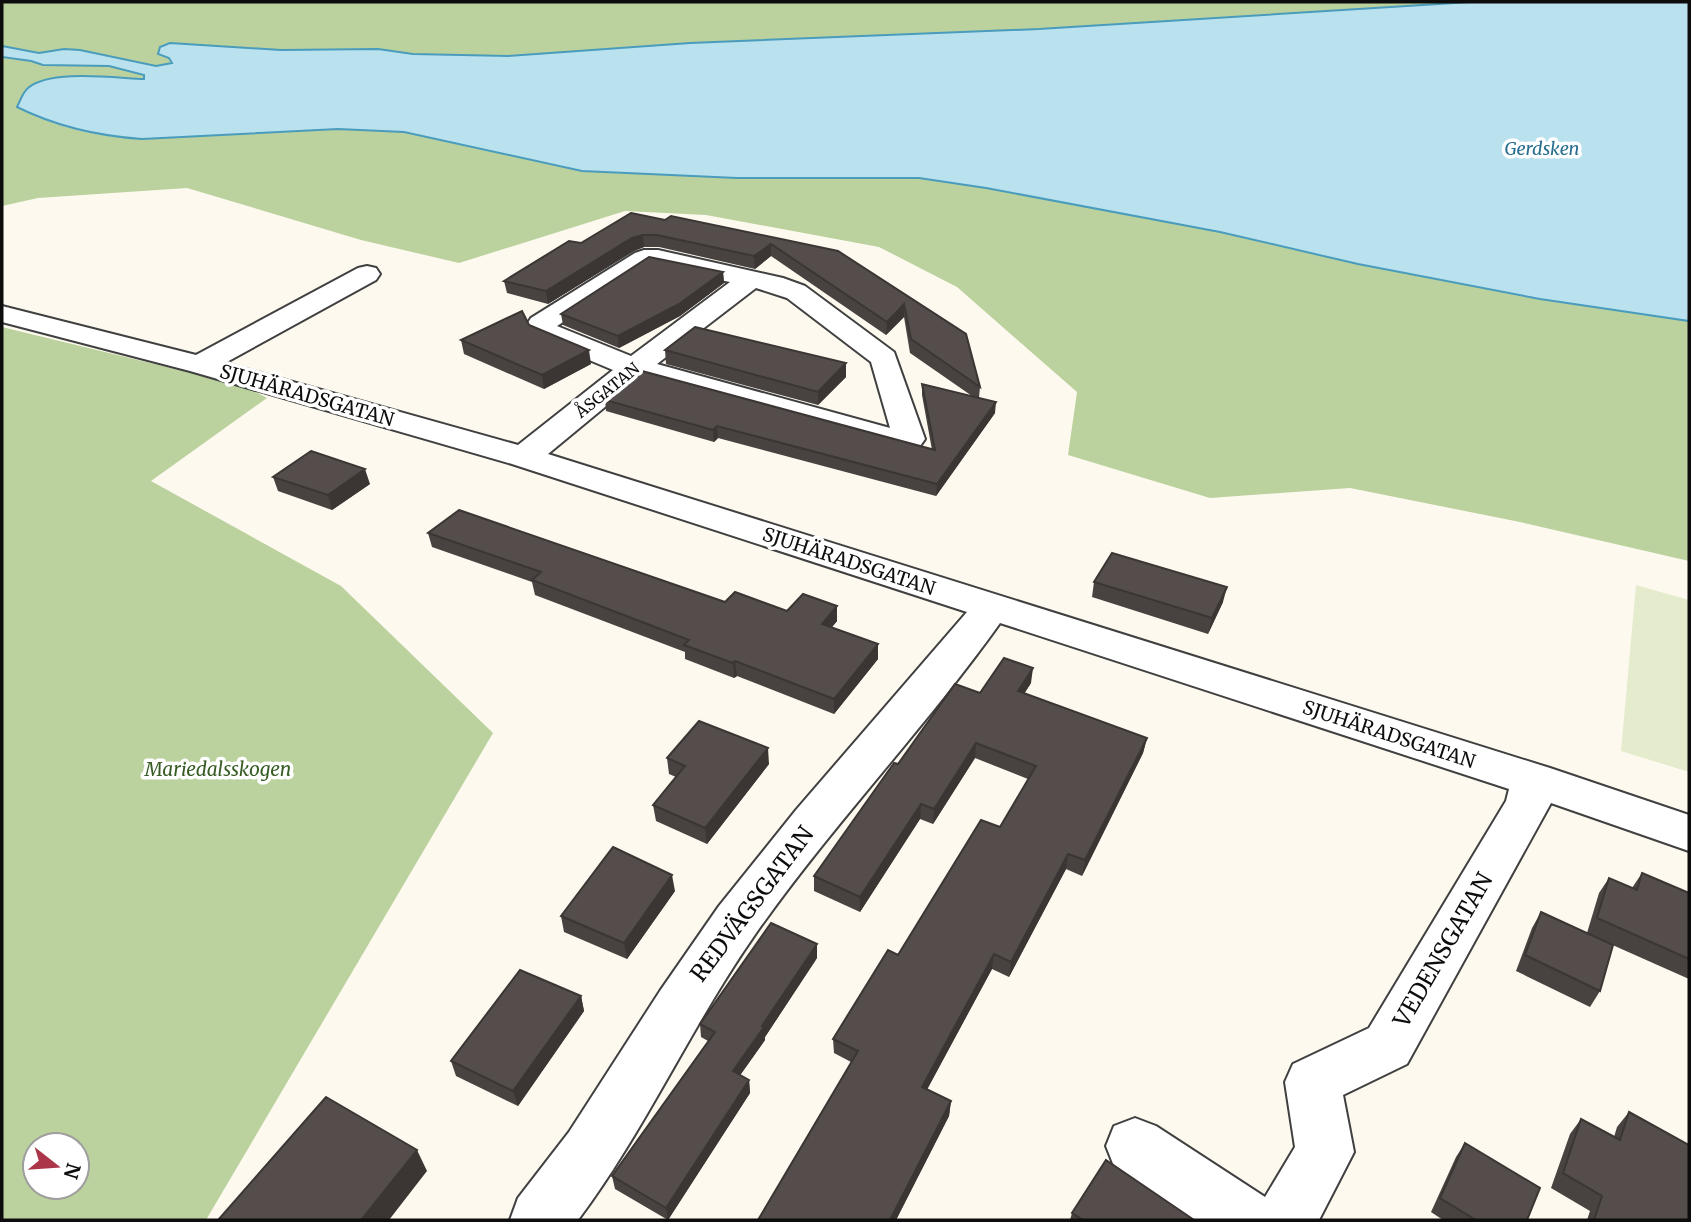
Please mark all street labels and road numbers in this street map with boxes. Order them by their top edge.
street label: ÅSGATAN [569,357,644,423]
street label: SJUHÄRADSGATAN [217,359,397,431]
street label: SJUHÄRADSGATAN [760,522,939,600]
street label: SJUHÄRADSGATAN [1300,695,1479,773]
street label: REDVÄGSGATAN [684,820,820,987]
street label: VEDENSGATAN [1386,867,1499,1033]

